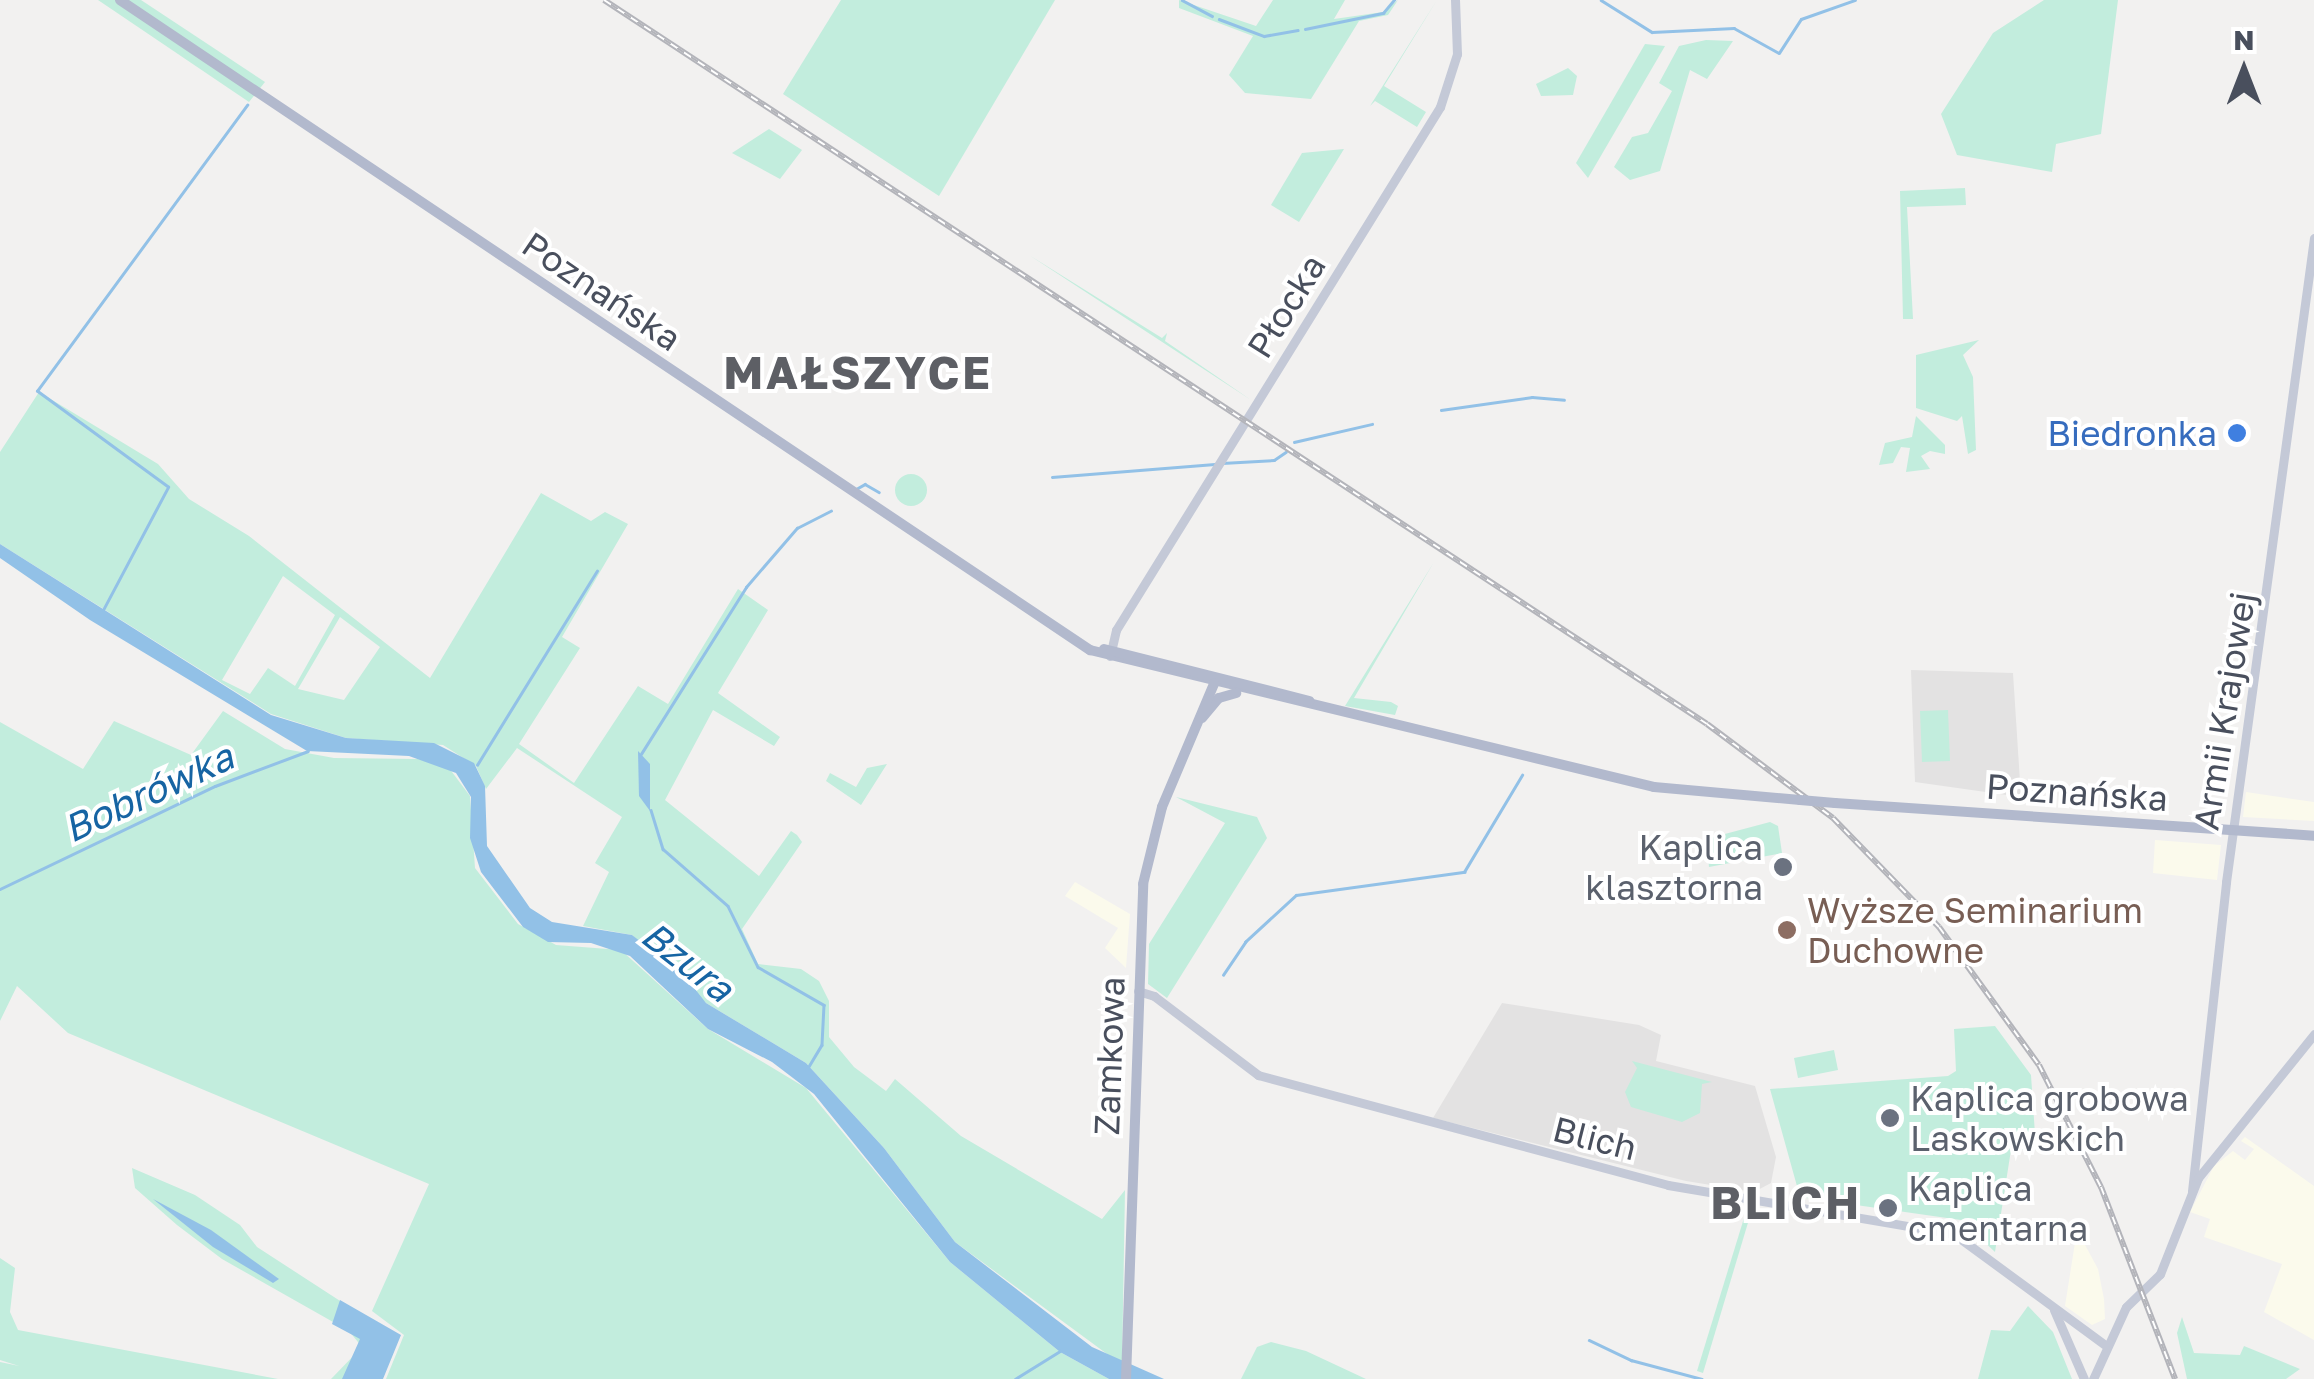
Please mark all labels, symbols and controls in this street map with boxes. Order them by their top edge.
north arrow [2194,20,2294,120]
text: N [2233,23,2255,56]
street label: Poznańska [515,223,689,359]
street label: Płocka [1238,247,1334,365]
district label: MAŁSZYCE [723,346,993,400]
place label: Biedronka [2047,412,2217,454]
marker: Biedronka [2226,422,2248,444]
street label: Armii Krajowej [2184,589,2264,833]
water label: Bobrówka [56,733,240,851]
street label: Poznańska [1985,765,2169,819]
place label: Kaplica klasztorna [1585,826,1763,908]
marker: Kaplica klasztorna [1772,856,1794,878]
place label: Wyższe Seminarium Duchowne [1807,889,2143,971]
water label: Bzura [633,911,743,1011]
marker: Wyższe Seminarium Duchowne [1776,919,1798,941]
street label: Zamkowa [1085,976,1133,1136]
place label: Kaplica grobowa Laskowskich [1910,1077,2189,1159]
street label: Blich [1549,1107,1641,1169]
marker: Kaplica grobowa Laskowskich [1879,1107,1901,1129]
place label: Kaplica cmentarna [1908,1167,2088,1249]
district label: BLICH [1710,1176,1862,1230]
marker: Kaplica cmentarna [1877,1197,1899,1219]

